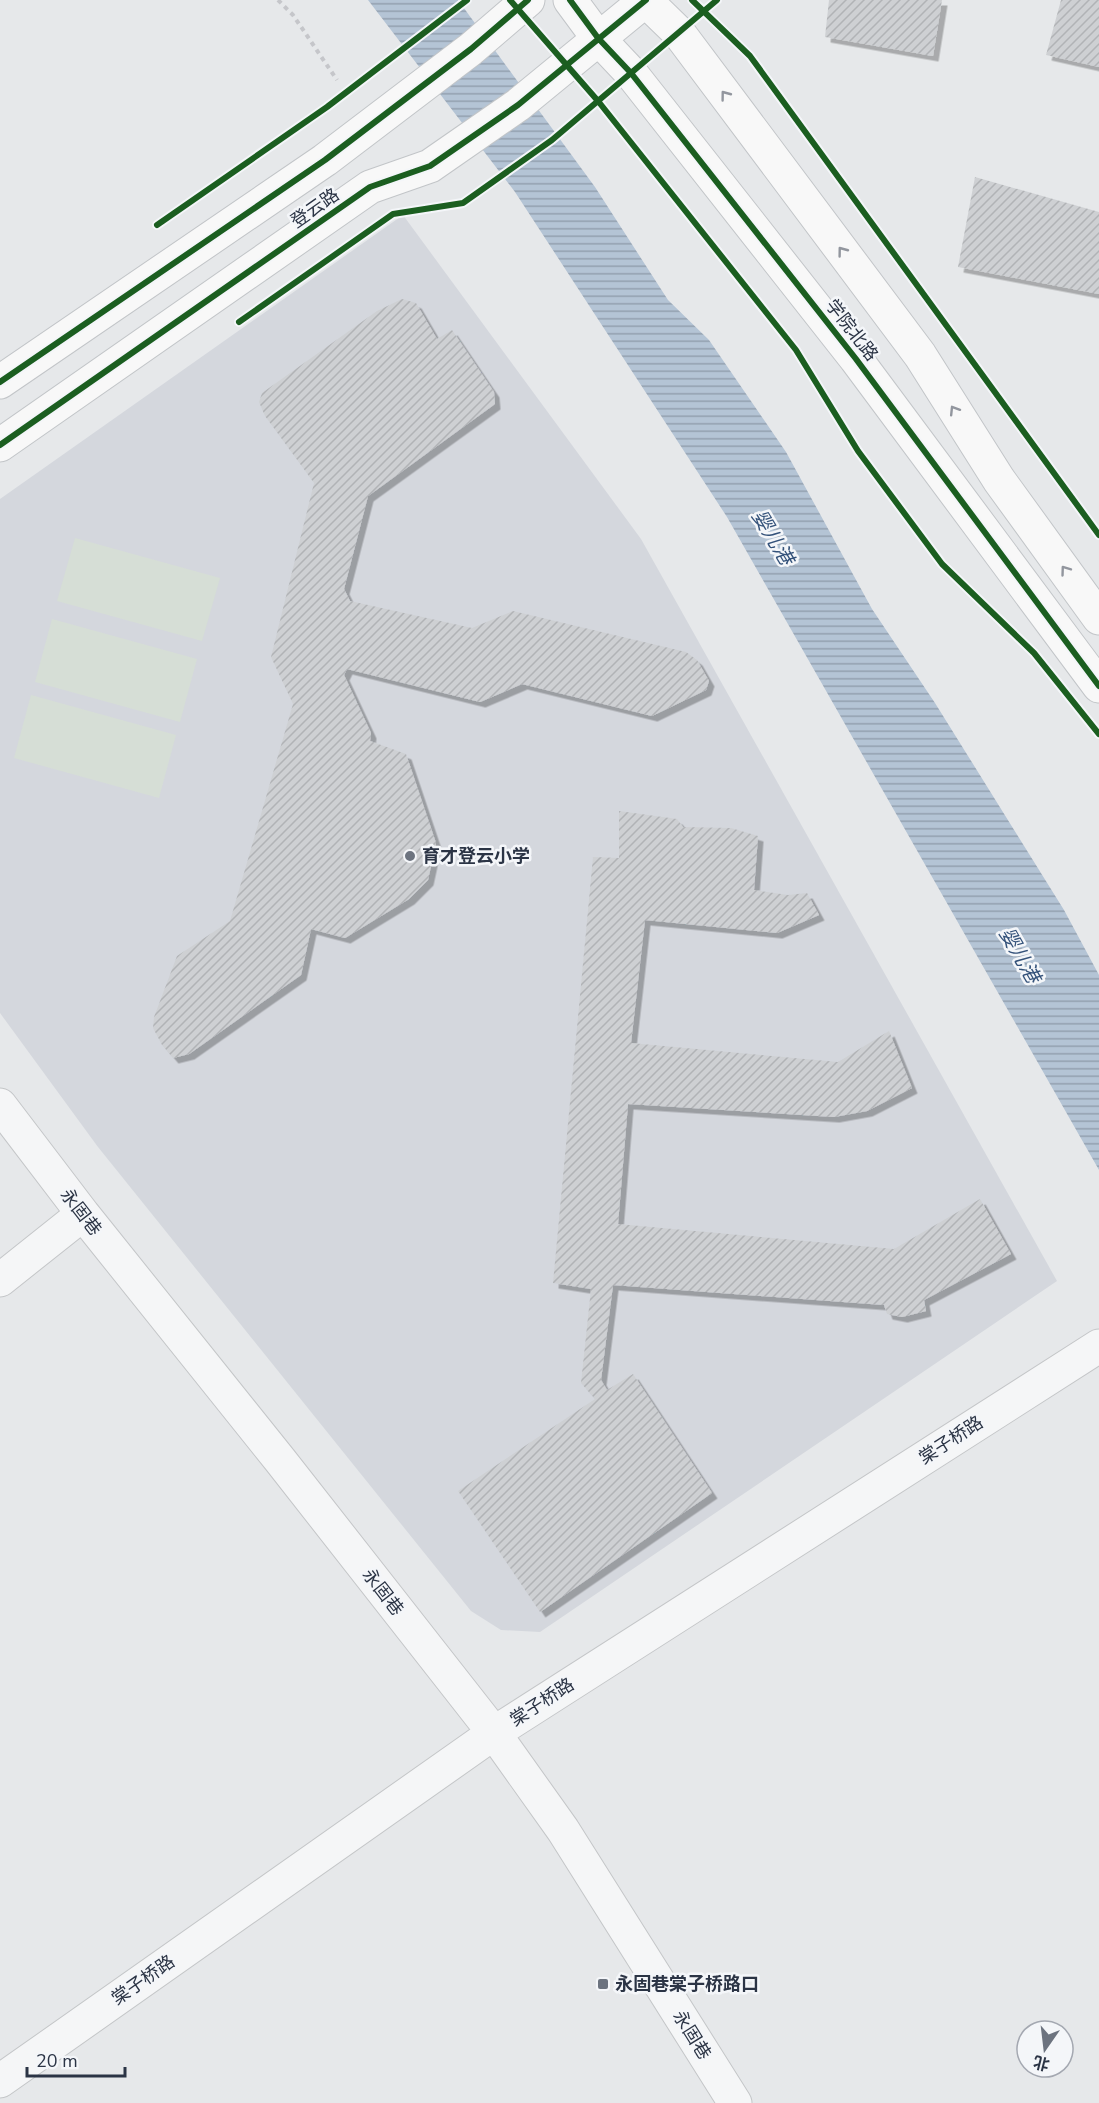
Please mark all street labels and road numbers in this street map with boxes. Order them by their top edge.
street label: 登云路 [286,183,344,233]
street label: 学院北路 [820,294,884,366]
street label: 永固巷 [55,1183,107,1241]
street label: 棠子桥路 [914,1410,988,1470]
street label: 永固巷 [357,1563,409,1621]
street label: 棠子桥路 [505,1672,579,1732]
street label: 棠子桥路 [107,1950,179,2010]
street label: 永固巷 [668,2006,716,2064]

